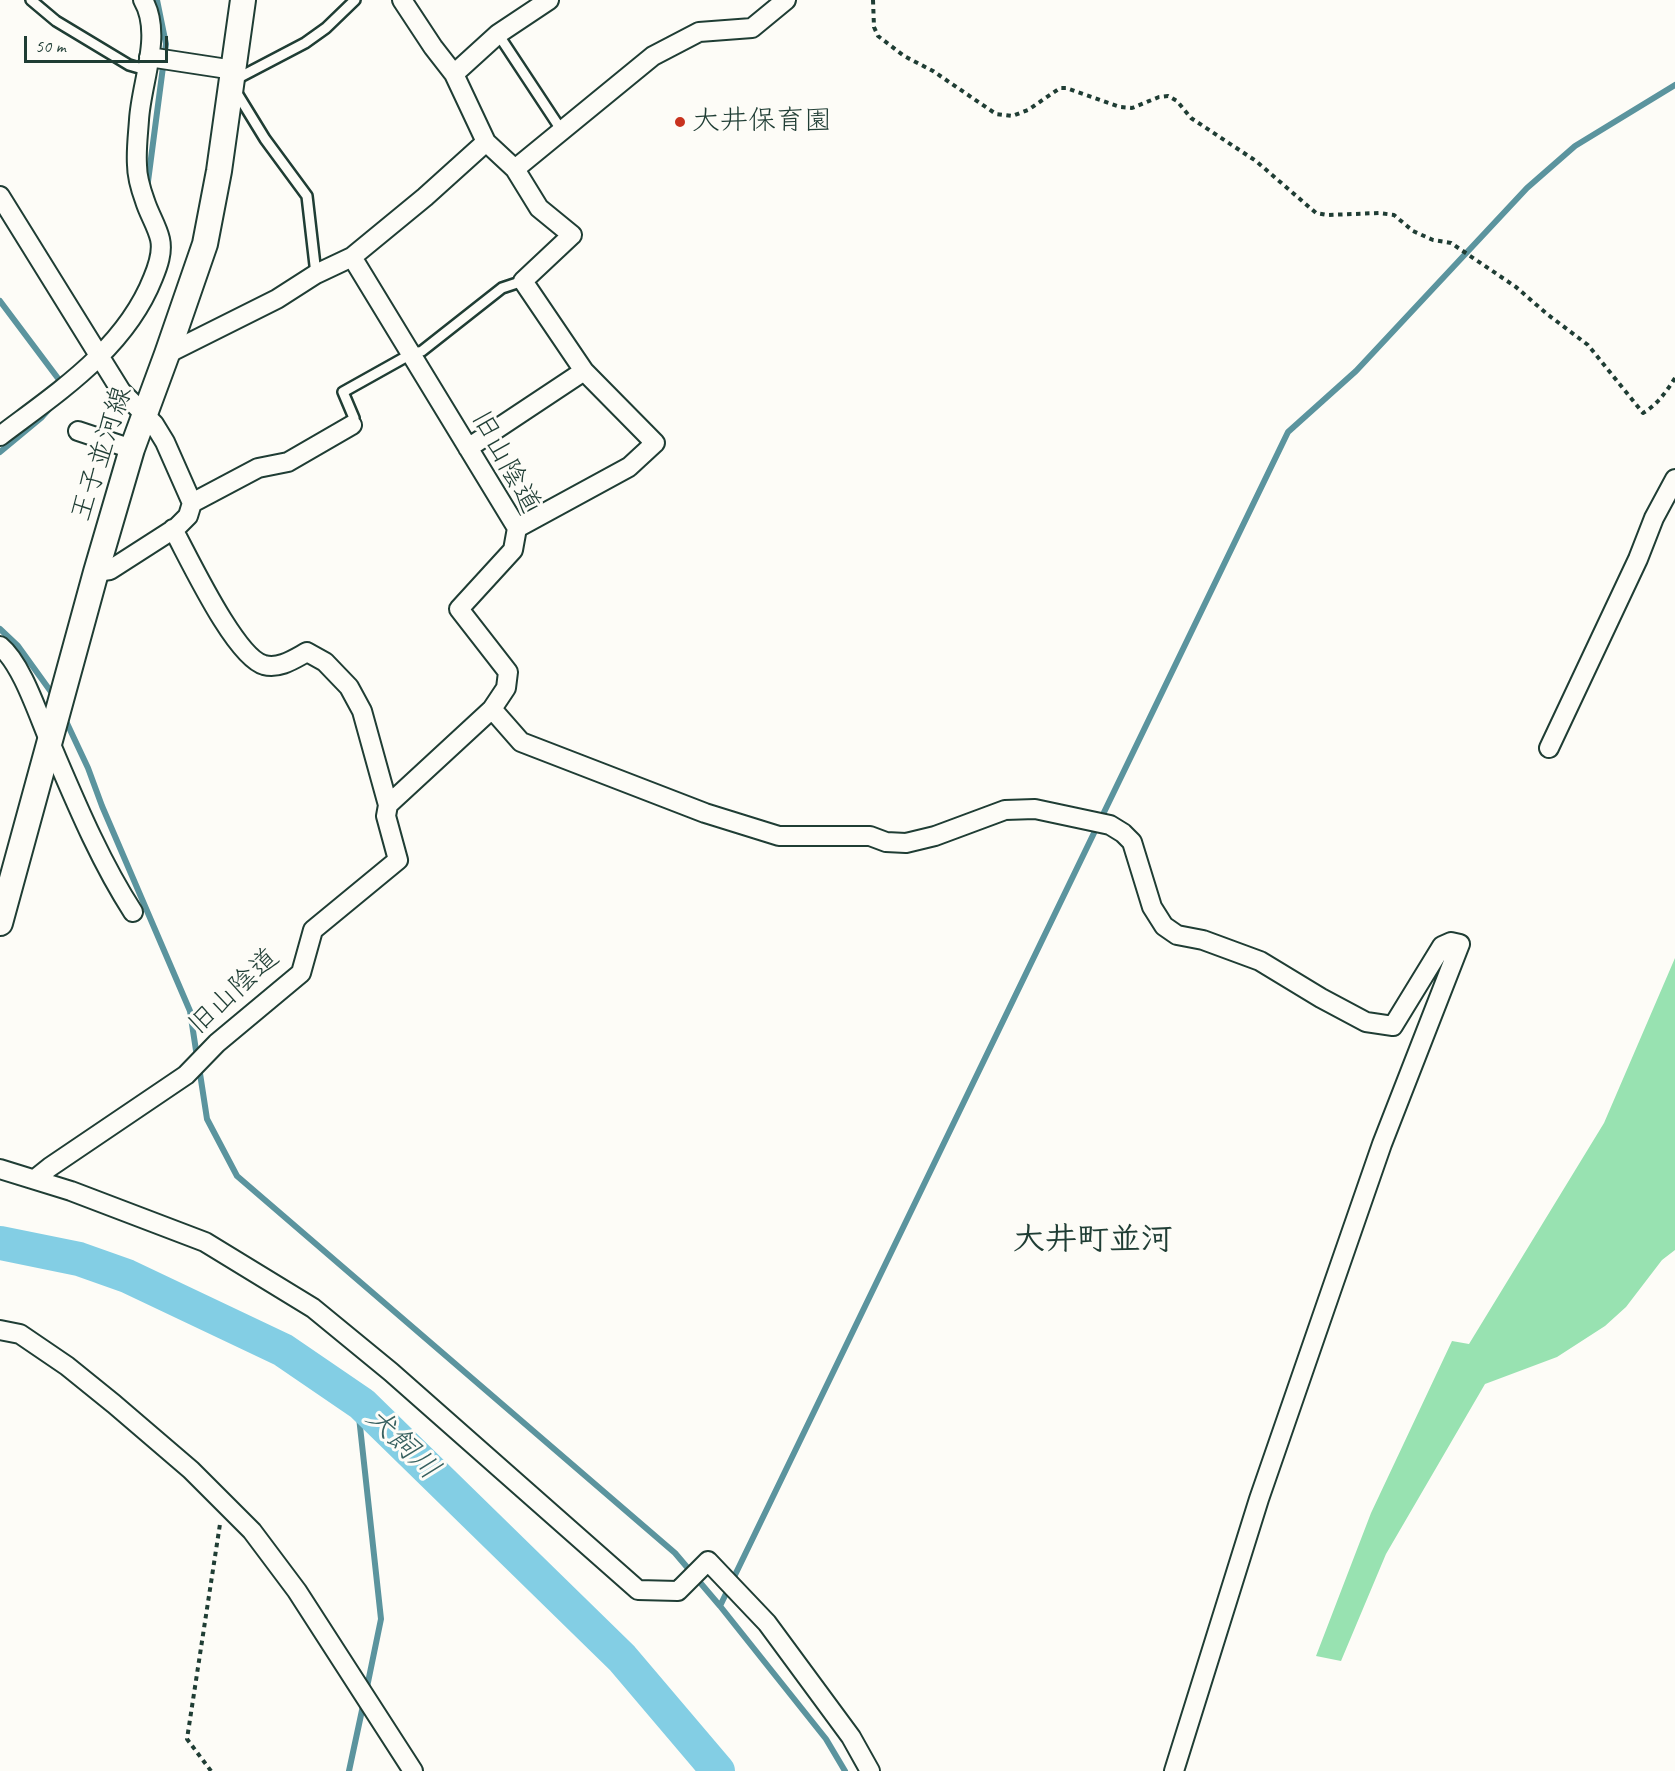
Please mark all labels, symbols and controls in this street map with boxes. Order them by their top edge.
scale bar [27,24,171,62]
text: 50 m [35,35,66,57]
place label: 大井保育園 [692,105,832,139]
marker: 大井保育園 [673,115,687,129]
street label: 王子並河線 [64,382,140,526]
street label: 旧山陰道 [463,405,547,519]
street label: 旧山陰道 [182,942,286,1042]
district label: 大井町並河 [1013,1222,1173,1260]
water label: 犬飼川 [357,1400,447,1488]

